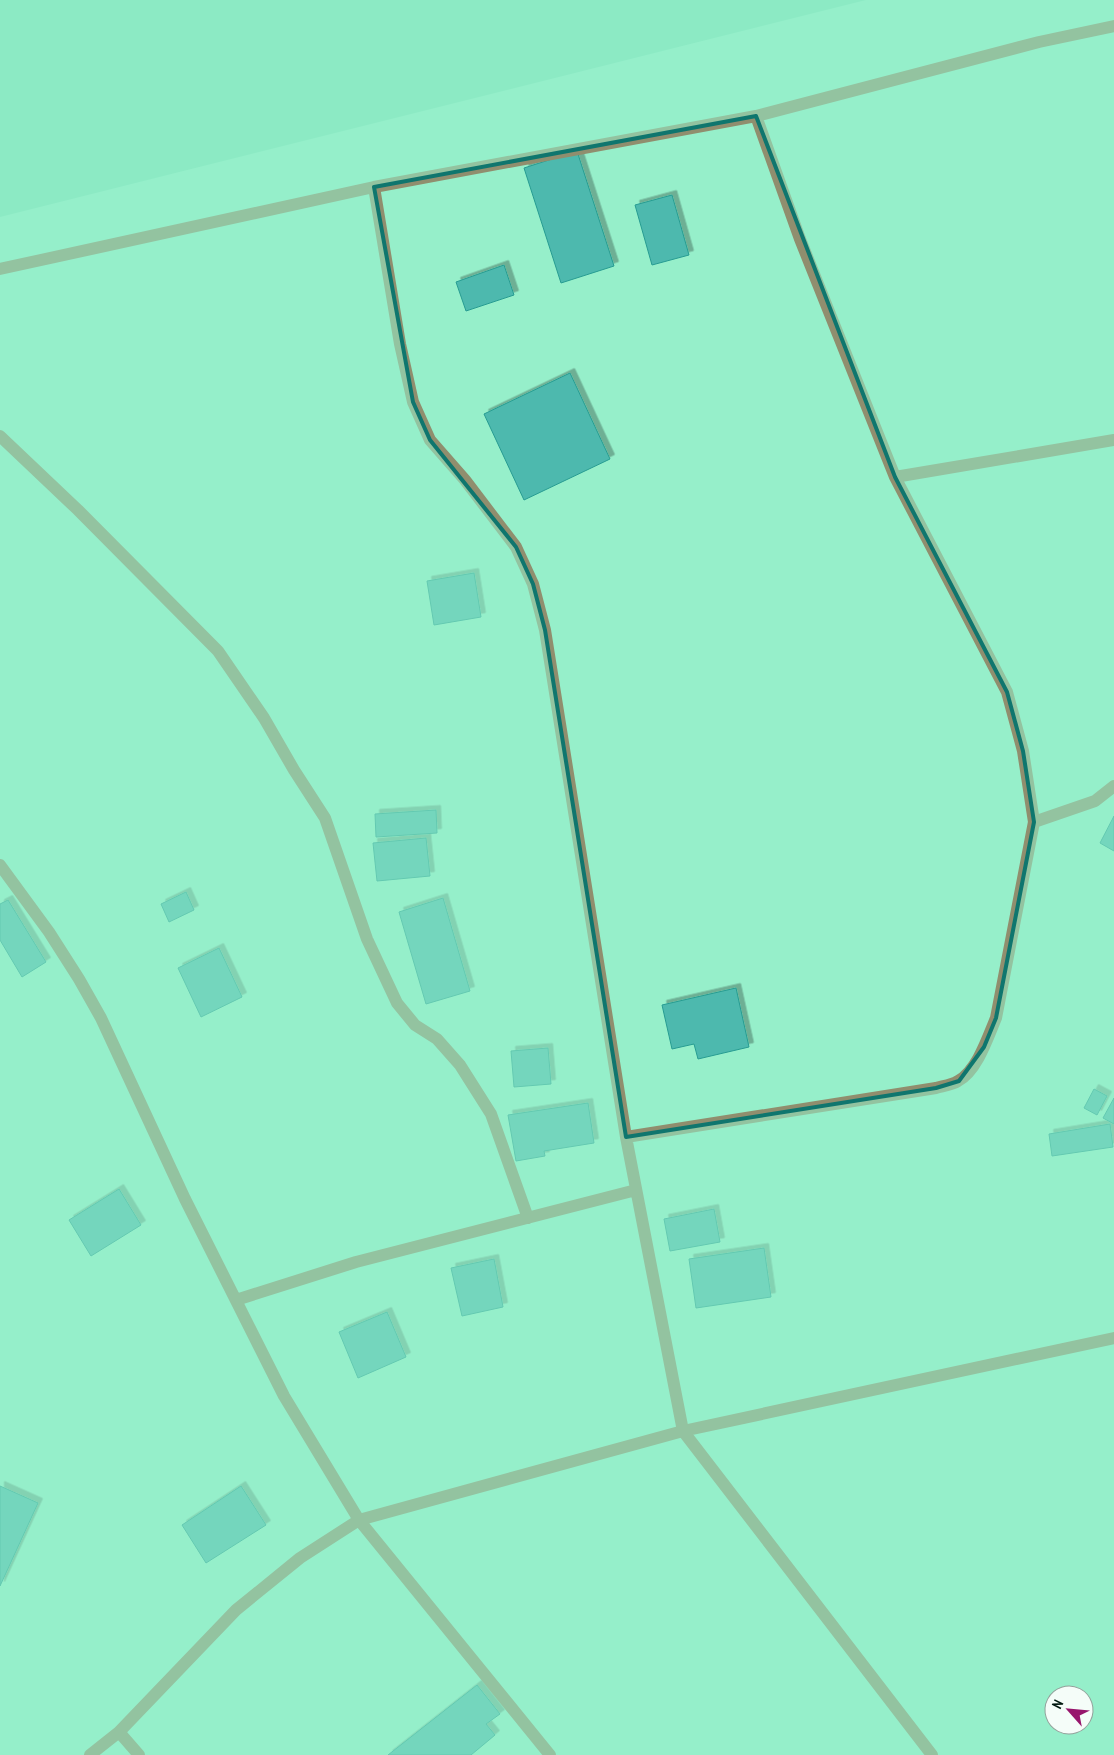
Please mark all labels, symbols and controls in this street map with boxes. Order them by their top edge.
north arrow [1044,1685,1094,1735]
text: N [1048,1697,1067,1712]

